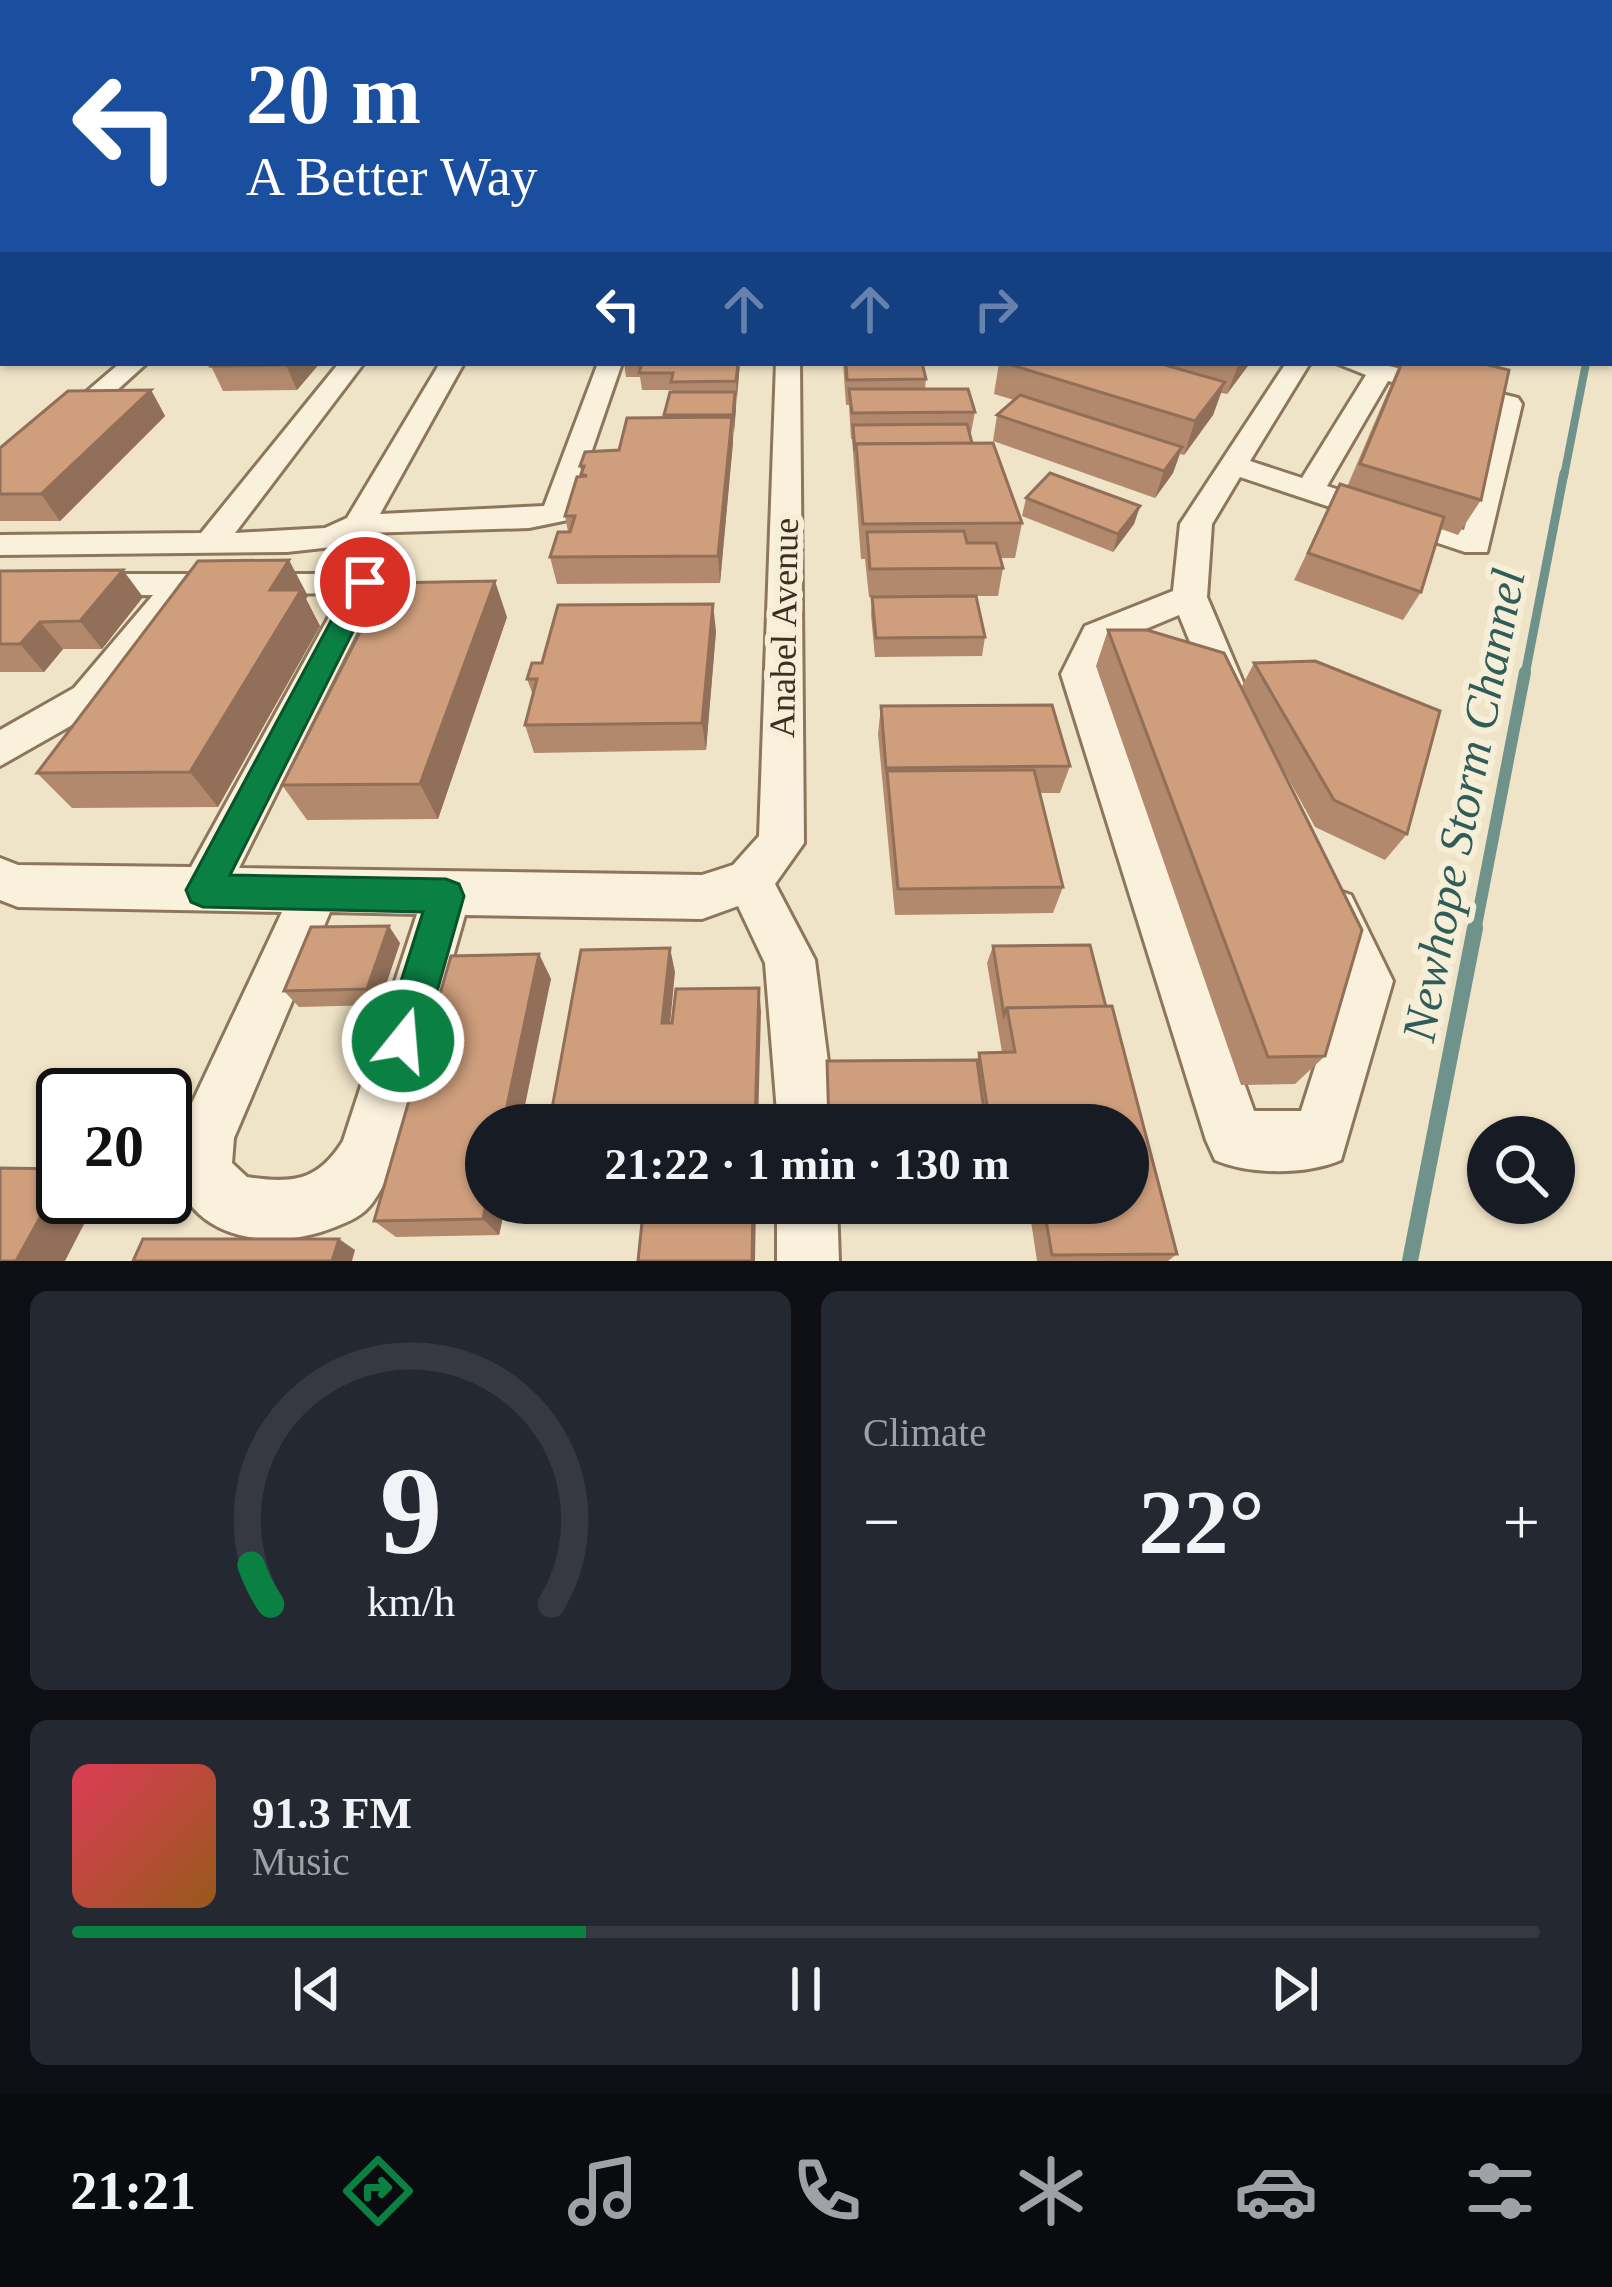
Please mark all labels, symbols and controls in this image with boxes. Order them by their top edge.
icon: left [48,48,204,204]
text: 20 m [246,48,421,141]
text: A Better Way [246,147,538,207]
icon: left [585,276,651,342]
icon: ahead [711,276,777,342]
icon: ahead [837,276,903,342]
icon: right [963,276,1029,342]
street label: Anabel Avenue [762,518,806,738]
pin [314,531,416,633]
icon: arrive [332,549,398,615]
water label: Newhope Storm Channel [1391,564,1535,1047]
position arrow [340,978,466,1104]
speed limit sign: 20 [36,1068,192,1224]
map controls [1467,1116,1575,1224]
button: search [1467,1116,1575,1224]
text: 21:22 · 1 min · 130 m [605,1139,1010,1189]
text: Climate [863,1411,986,1454]
text: 9 [379,1442,442,1580]
text: 22° [1139,1473,1265,1572]
text: − [863,1485,900,1558]
text: + [1503,1485,1540,1558]
text: km/h [366,1577,455,1624]
text: 91.3 FM [252,1788,412,1838]
text: Music [252,1840,350,1883]
icon: previous [284,1956,350,2022]
icon: pause [773,1956,839,2022]
icon: next [1262,1956,1328,2022]
icon: directions [336,2149,420,2233]
icon: music [561,2149,645,2233]
icon: phone [785,2149,869,2233]
icon: climate [1009,2149,1093,2233]
icon: car [1234,2149,1318,2233]
icon: filters [1458,2149,1542,2233]
text: 21:21 [70,2161,196,2221]

